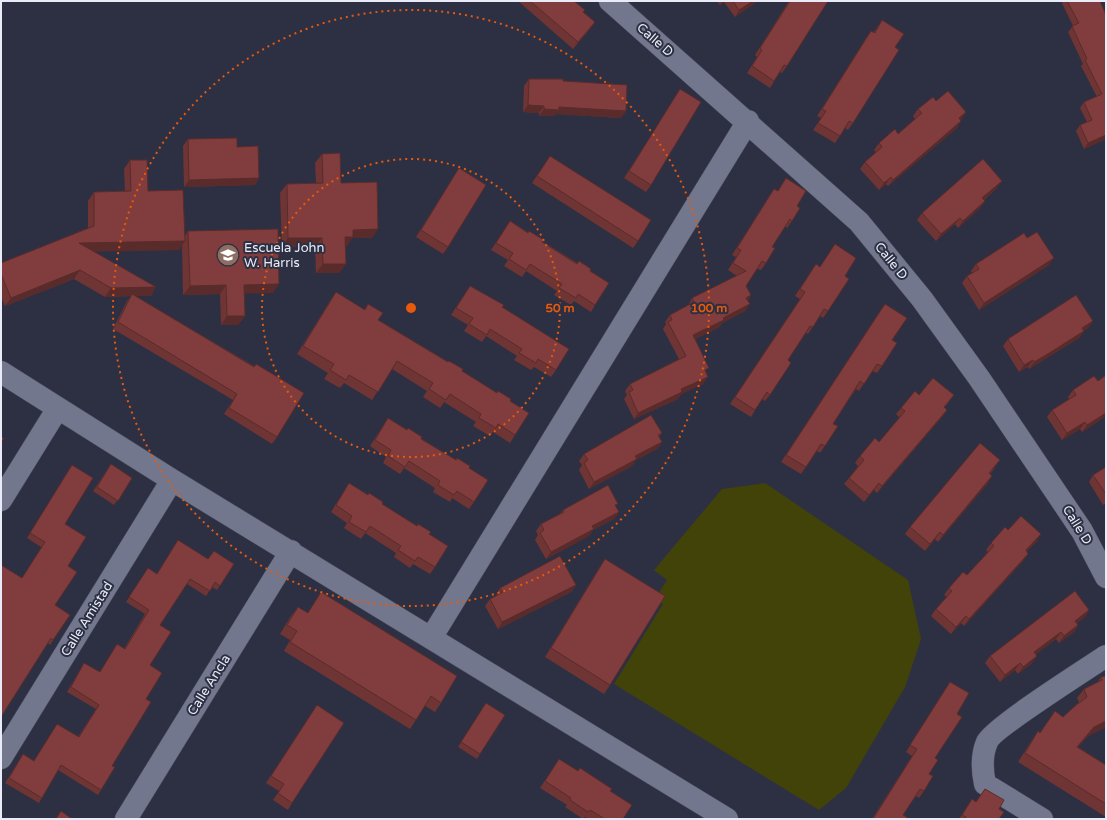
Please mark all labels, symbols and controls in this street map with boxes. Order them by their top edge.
street label: Calle D [633,20,677,60]
street label: Calle D [871,239,911,283]
place label: Escuela John W. Harris [244,240,324,271]
school or university icon: Escuela John W. Harris [215,242,241,268]
centre of rings [404,301,418,315]
text: 50 m [545,301,575,315]
text: 100 m [691,301,727,315]
street label: Calle D [1059,502,1095,548]
street label: Calle Amistad [58,579,116,659]
street label: Calle Ancla [184,652,234,718]

